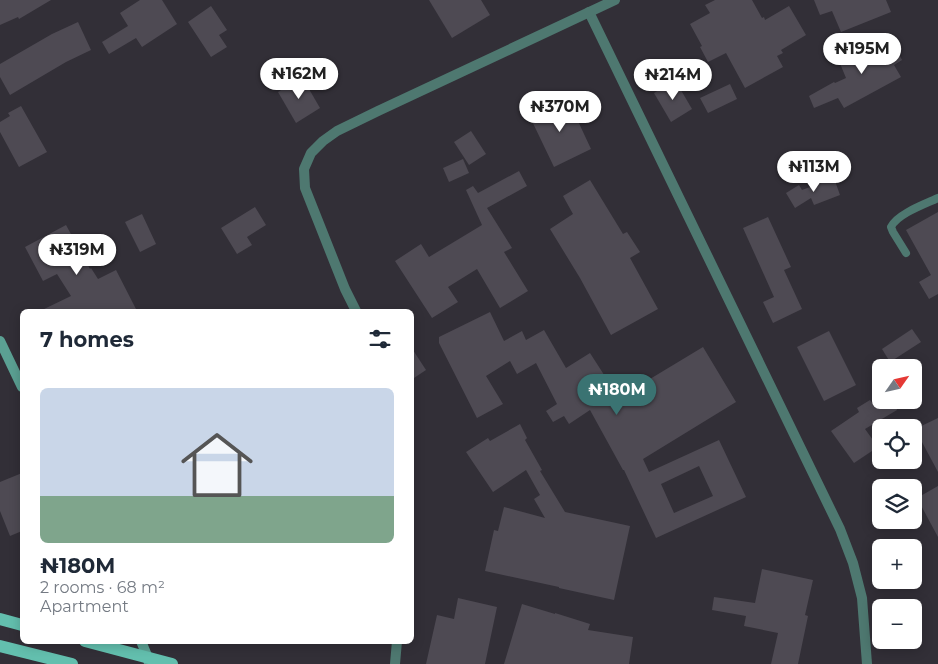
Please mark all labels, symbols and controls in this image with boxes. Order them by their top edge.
pin: ₦195M [827,32,897,75]
text: ₦195M [834,39,890,58]
pin: ₦162M [264,58,334,100]
pin: ₦214M [638,58,708,101]
text: ₦162M [271,64,327,83]
text: ₦214M [645,65,701,84]
pin: ₦370M [525,90,595,133]
text: ₦370M [530,97,590,116]
pin: ₦113M [779,150,849,193]
text: ₦113M [788,157,840,176]
pin: ₦319M [42,234,112,276]
text: ₦319M [49,240,105,259]
icon: filters [366,325,394,353]
text: 7 homes [40,327,134,352]
north arrow [872,359,922,409]
map controls [872,359,922,649]
pin: ₦180M [582,374,652,416]
text: ₦180M [588,380,646,399]
button: locate [872,419,922,469]
icon: home [172,420,262,510]
button: layers [872,479,922,529]
button: + [872,539,922,589]
text: ₦180M [40,553,115,578]
text: 2 rooms · 68 m² [40,578,165,597]
text: Apartment [40,597,129,616]
button: − [872,599,922,649]

